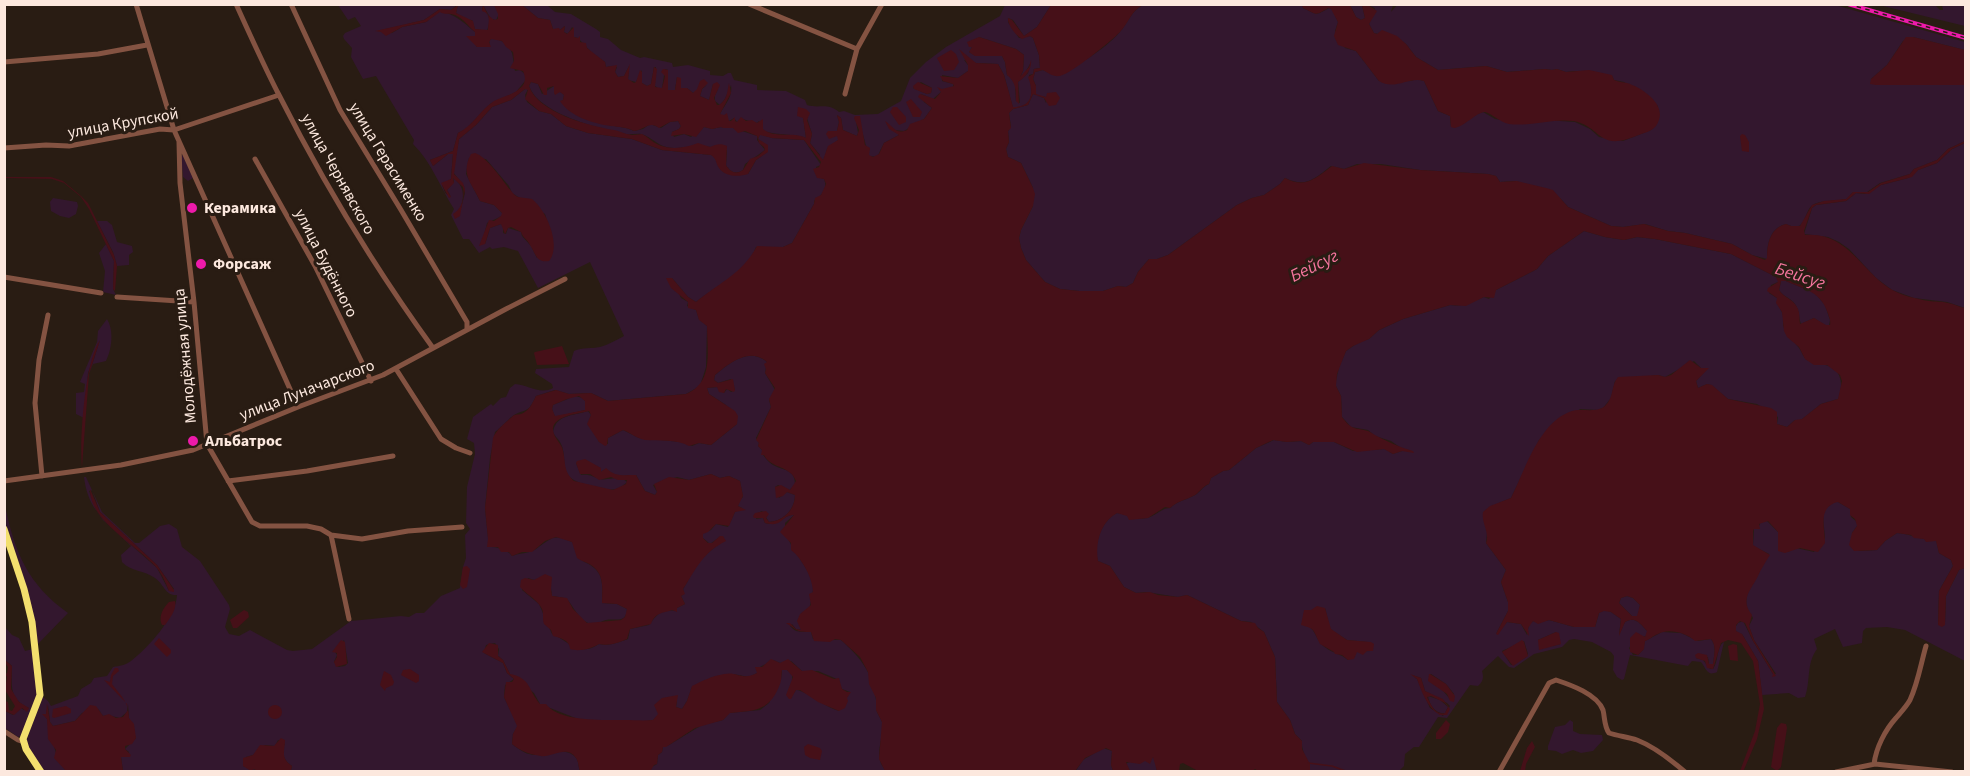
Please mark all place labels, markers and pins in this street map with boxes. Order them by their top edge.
place label: Керамика [204,197,276,219]
marker: Керамика [185,201,199,215]
place label: Форсаж [213,253,272,275]
marker: Форсаж [194,257,208,271]
place label: Альбатрос [204,430,283,452]
marker: Альбатрос [186,434,200,448]

